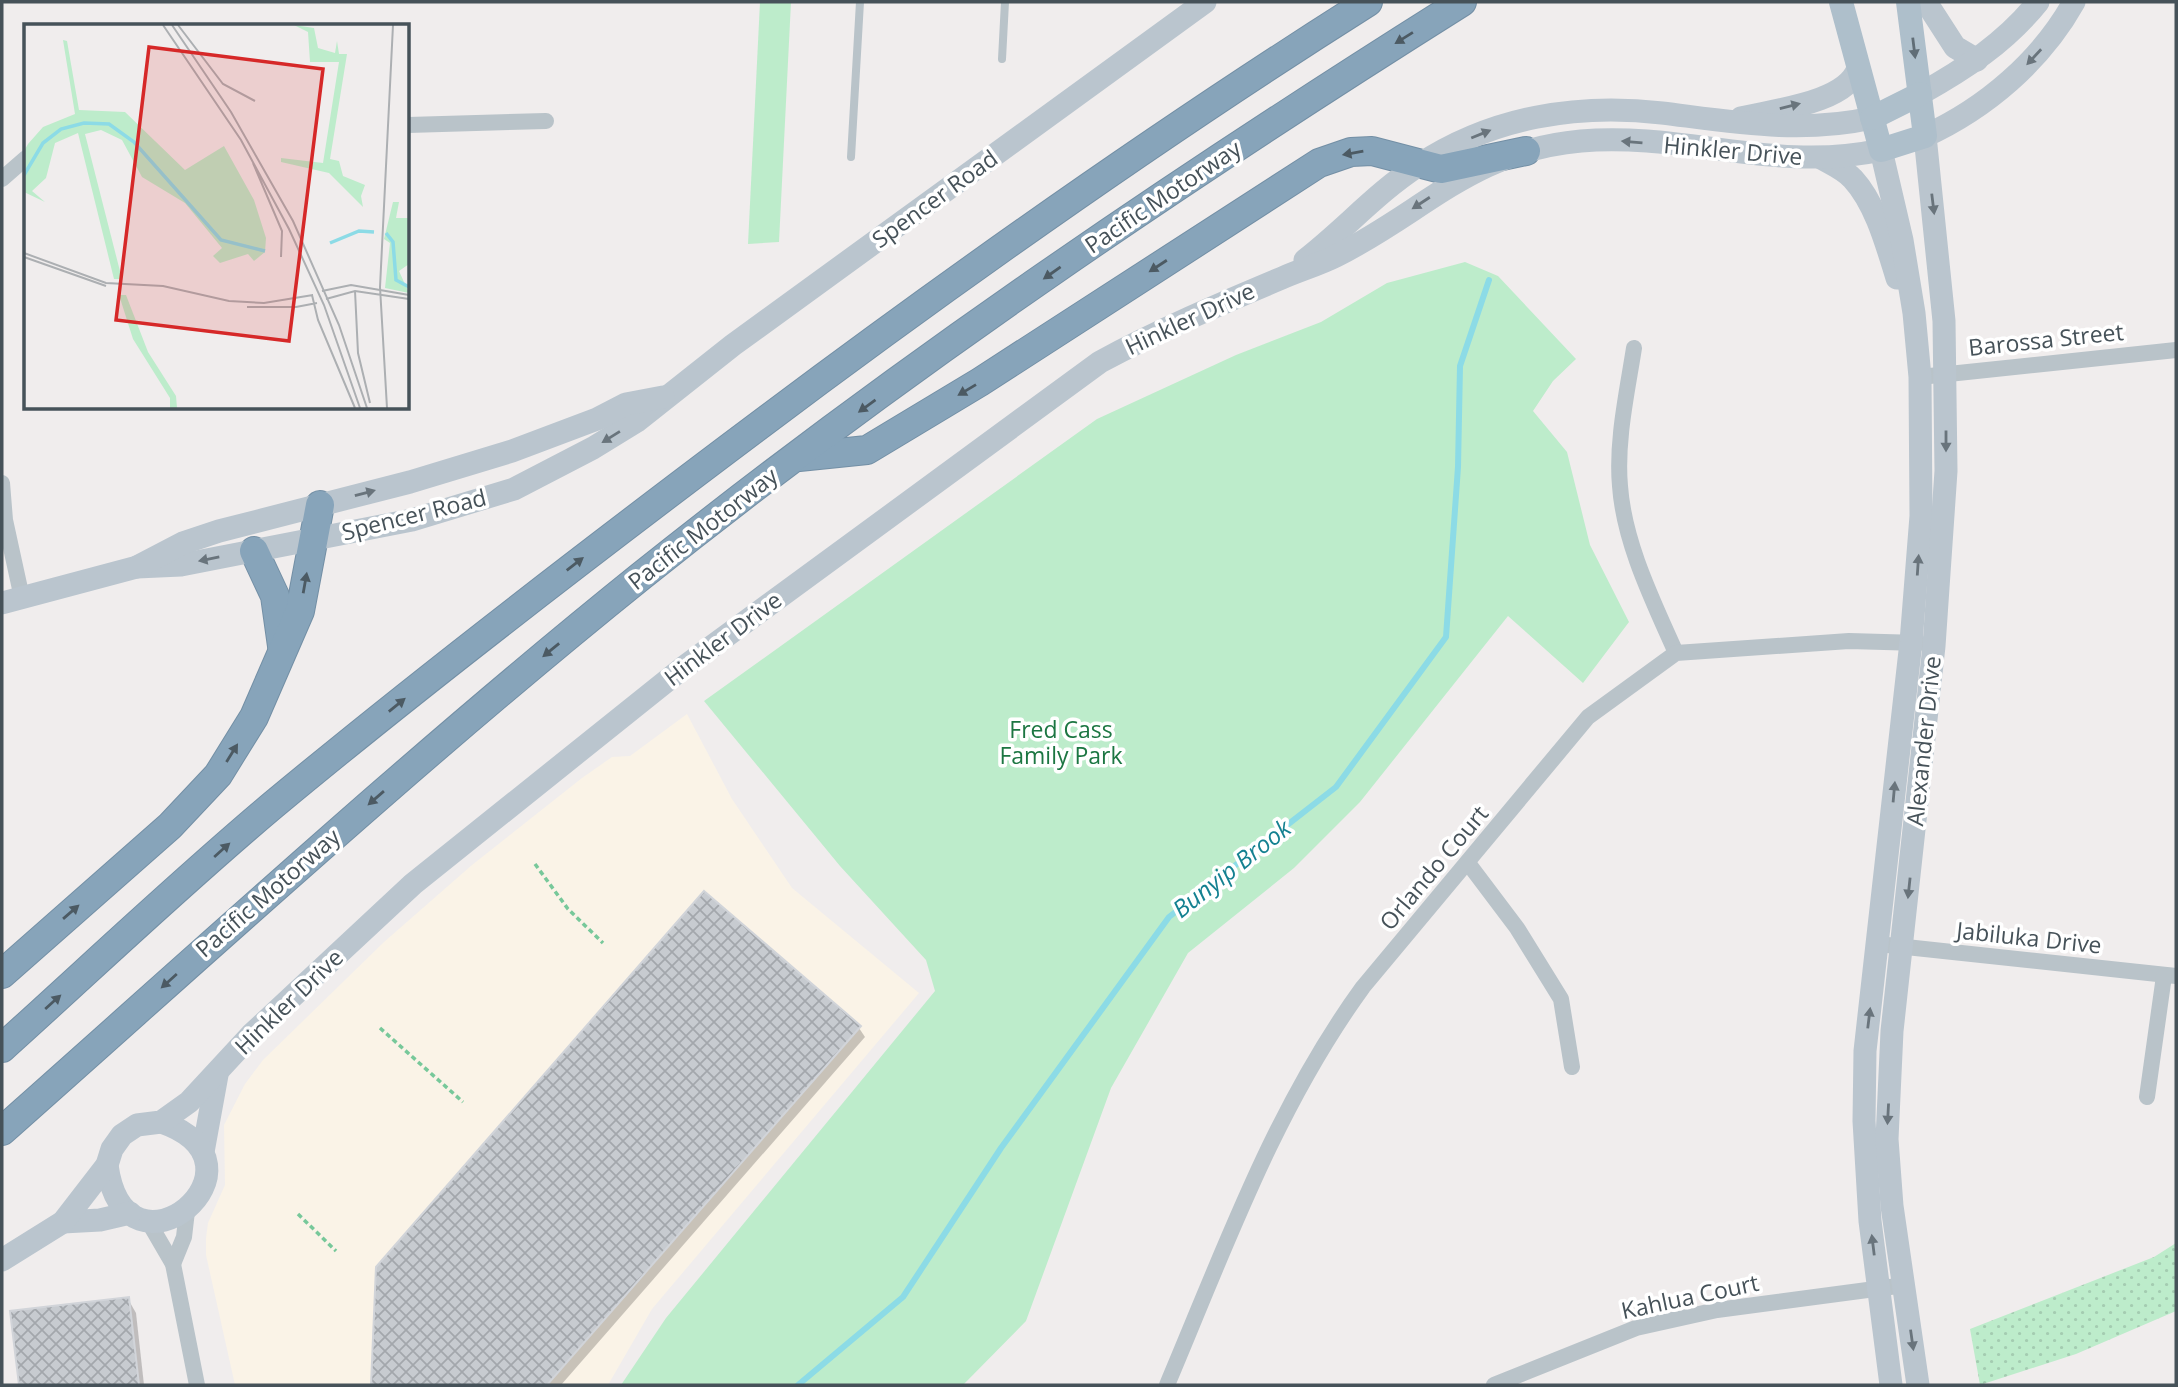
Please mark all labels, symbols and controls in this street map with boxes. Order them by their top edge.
inset map [24,24,410,410]
one-way arrow [1394,32,1413,45]
one-way arrow [1909,37,1920,59]
one-way arrow [2026,48,2042,66]
one-way arrow [1779,100,1801,111]
street label: Hinkler Drive [1662,128,1804,172]
one-way arrow [1470,129,1491,140]
street label: Pacific Motorway [1078,132,1247,260]
one-way arrow [1620,136,1642,147]
street label: Spencer Road [865,142,1004,255]
one-way arrow [1342,148,1364,159]
one-way arrow [1928,193,1939,215]
one-way arrow [1412,196,1431,209]
one-way arrow [1149,259,1167,273]
one-way arrow [1043,266,1061,280]
street label: Hinkler Drive [1120,274,1259,362]
street label: Barossa Street [1967,315,2125,363]
one-way arrow [958,384,977,396]
one-way arrow [858,399,876,413]
one-way arrow [601,430,621,443]
one-way arrow [1940,431,1952,453]
street label: Pacific Motorway [621,459,784,597]
street label: Spencer Road [338,481,489,547]
one-way arrow [354,487,376,498]
one-way arrow [198,554,220,565]
one-way arrow [1913,554,1924,576]
one-way arrow [566,556,584,571]
one-way arrow [300,572,311,594]
street label: Hinkler Drive [657,583,788,693]
one-way arrow [543,642,560,657]
street label: Alexander Drive [1898,654,1948,828]
one-way arrow [388,698,406,713]
park label: Fred Cass Family Park [999,713,1123,771]
one-way arrow [226,743,238,762]
one-way arrow [1889,780,1900,802]
one-way arrow [367,790,385,806]
street label: Orlando Court [1372,798,1495,937]
water label: Bunyip Brook [1165,810,1298,925]
street label: Pacific Motorway [188,820,347,964]
one-way arrow [213,843,230,859]
one-way arrow [1903,877,1914,899]
one-way arrow [62,904,80,920]
street label: Jabiluka Drive [1953,913,2103,961]
street label: Hinkler Drive [227,941,350,1061]
one-way arrow [160,973,178,989]
one-way arrow [44,995,61,1010]
one-way arrow [1864,1007,1875,1029]
one-way arrow [1882,1103,1893,1125]
one-way arrow [1867,1234,1878,1256]
street label: Kahlua Court [1618,1266,1761,1326]
one-way arrow [1907,1329,1918,1351]

